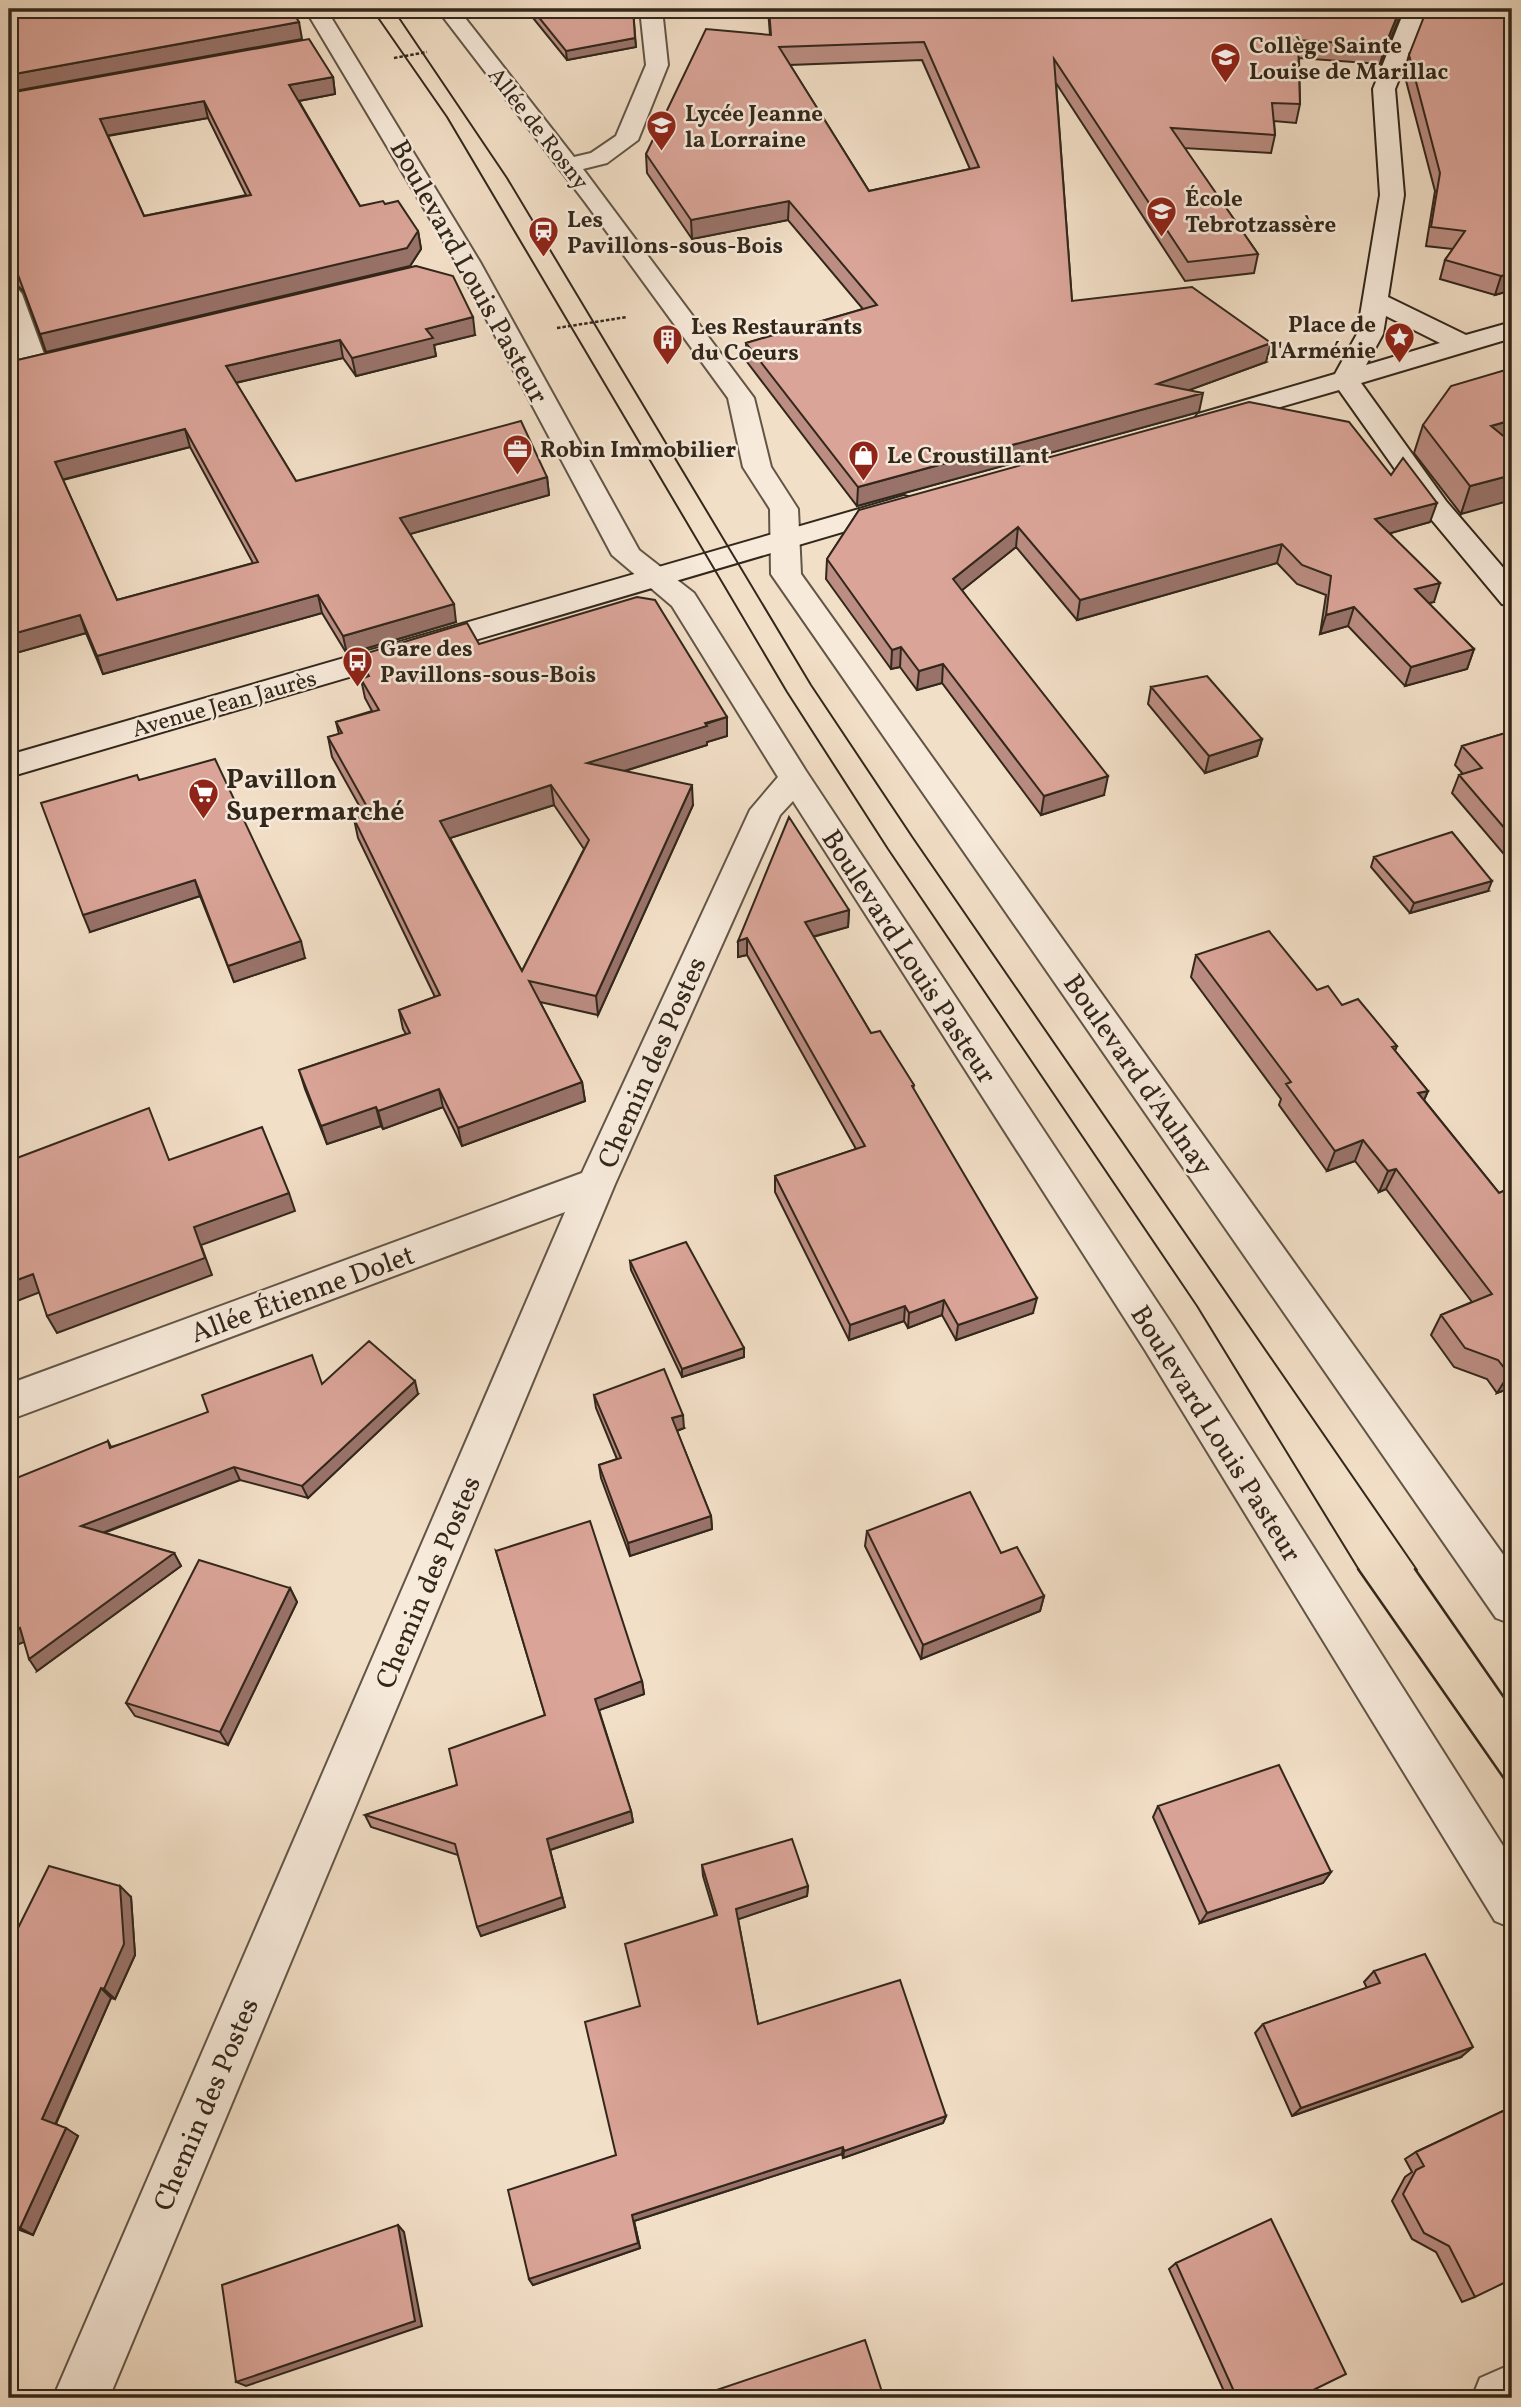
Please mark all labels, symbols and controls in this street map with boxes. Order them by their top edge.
place label: Collège Sainte Louise de Marillac [1249,31,1449,89]
school or university icon: Collège Sainte Louise de Marillac [1209,41,1243,85]
street label: Allée de Rosny [479,61,596,198]
place label: Lycée Jeanne la Lorraine [685,99,823,157]
school or university icon: Lycée Jeanne la Lorraine [645,109,679,153]
street label: Boulevard Louis Pasteur [379,133,557,411]
place label: École Tebrotzassère [1185,184,1336,242]
school or university icon: École Tebrotzassère [1145,194,1179,238]
place label: Les Pavillons-sous-Bois [567,205,783,263]
station icon: Les Pavillons-sous-Bois [527,215,561,259]
place label: Place de l'Arménie [1270,310,1376,368]
place label: Les Restaurants du Coeurs [691,312,863,370]
place icon: Place de l'Arménie [1382,320,1416,364]
building icon: Les Restaurants du Coeurs [651,322,685,366]
office icon: Robin Immobilier [500,432,534,476]
place label: Robin Immobilier [540,435,736,467]
shop icon: Le Croustillant [847,438,881,482]
place label: Le Croustillant [887,441,1049,473]
place label: Gare des Pavillons-sous-Bois [380,634,596,692]
bus stop icon: Gare des Pavillons-sous-Bois [340,644,374,688]
street label: Avenue Jean Jaurès [129,663,321,747]
place label: Pavillon Supermarché [226,761,404,832]
supermarket icon: Pavillon Supermarché [186,777,220,821]
street label: Boulevard Louis Pasteur [811,822,1005,1092]
street label: Chemin des Postes [589,951,717,1175]
street label: Boulevard d'Aulnay [1053,967,1221,1184]
street label: Allée Étienne Dolet [185,1237,420,1354]
street label: Boulevard Louis Pasteur [1120,1298,1310,1571]
street label: Chemin des Postes [367,1471,492,1695]
street label: Chemin des Postes [145,1993,270,2217]

